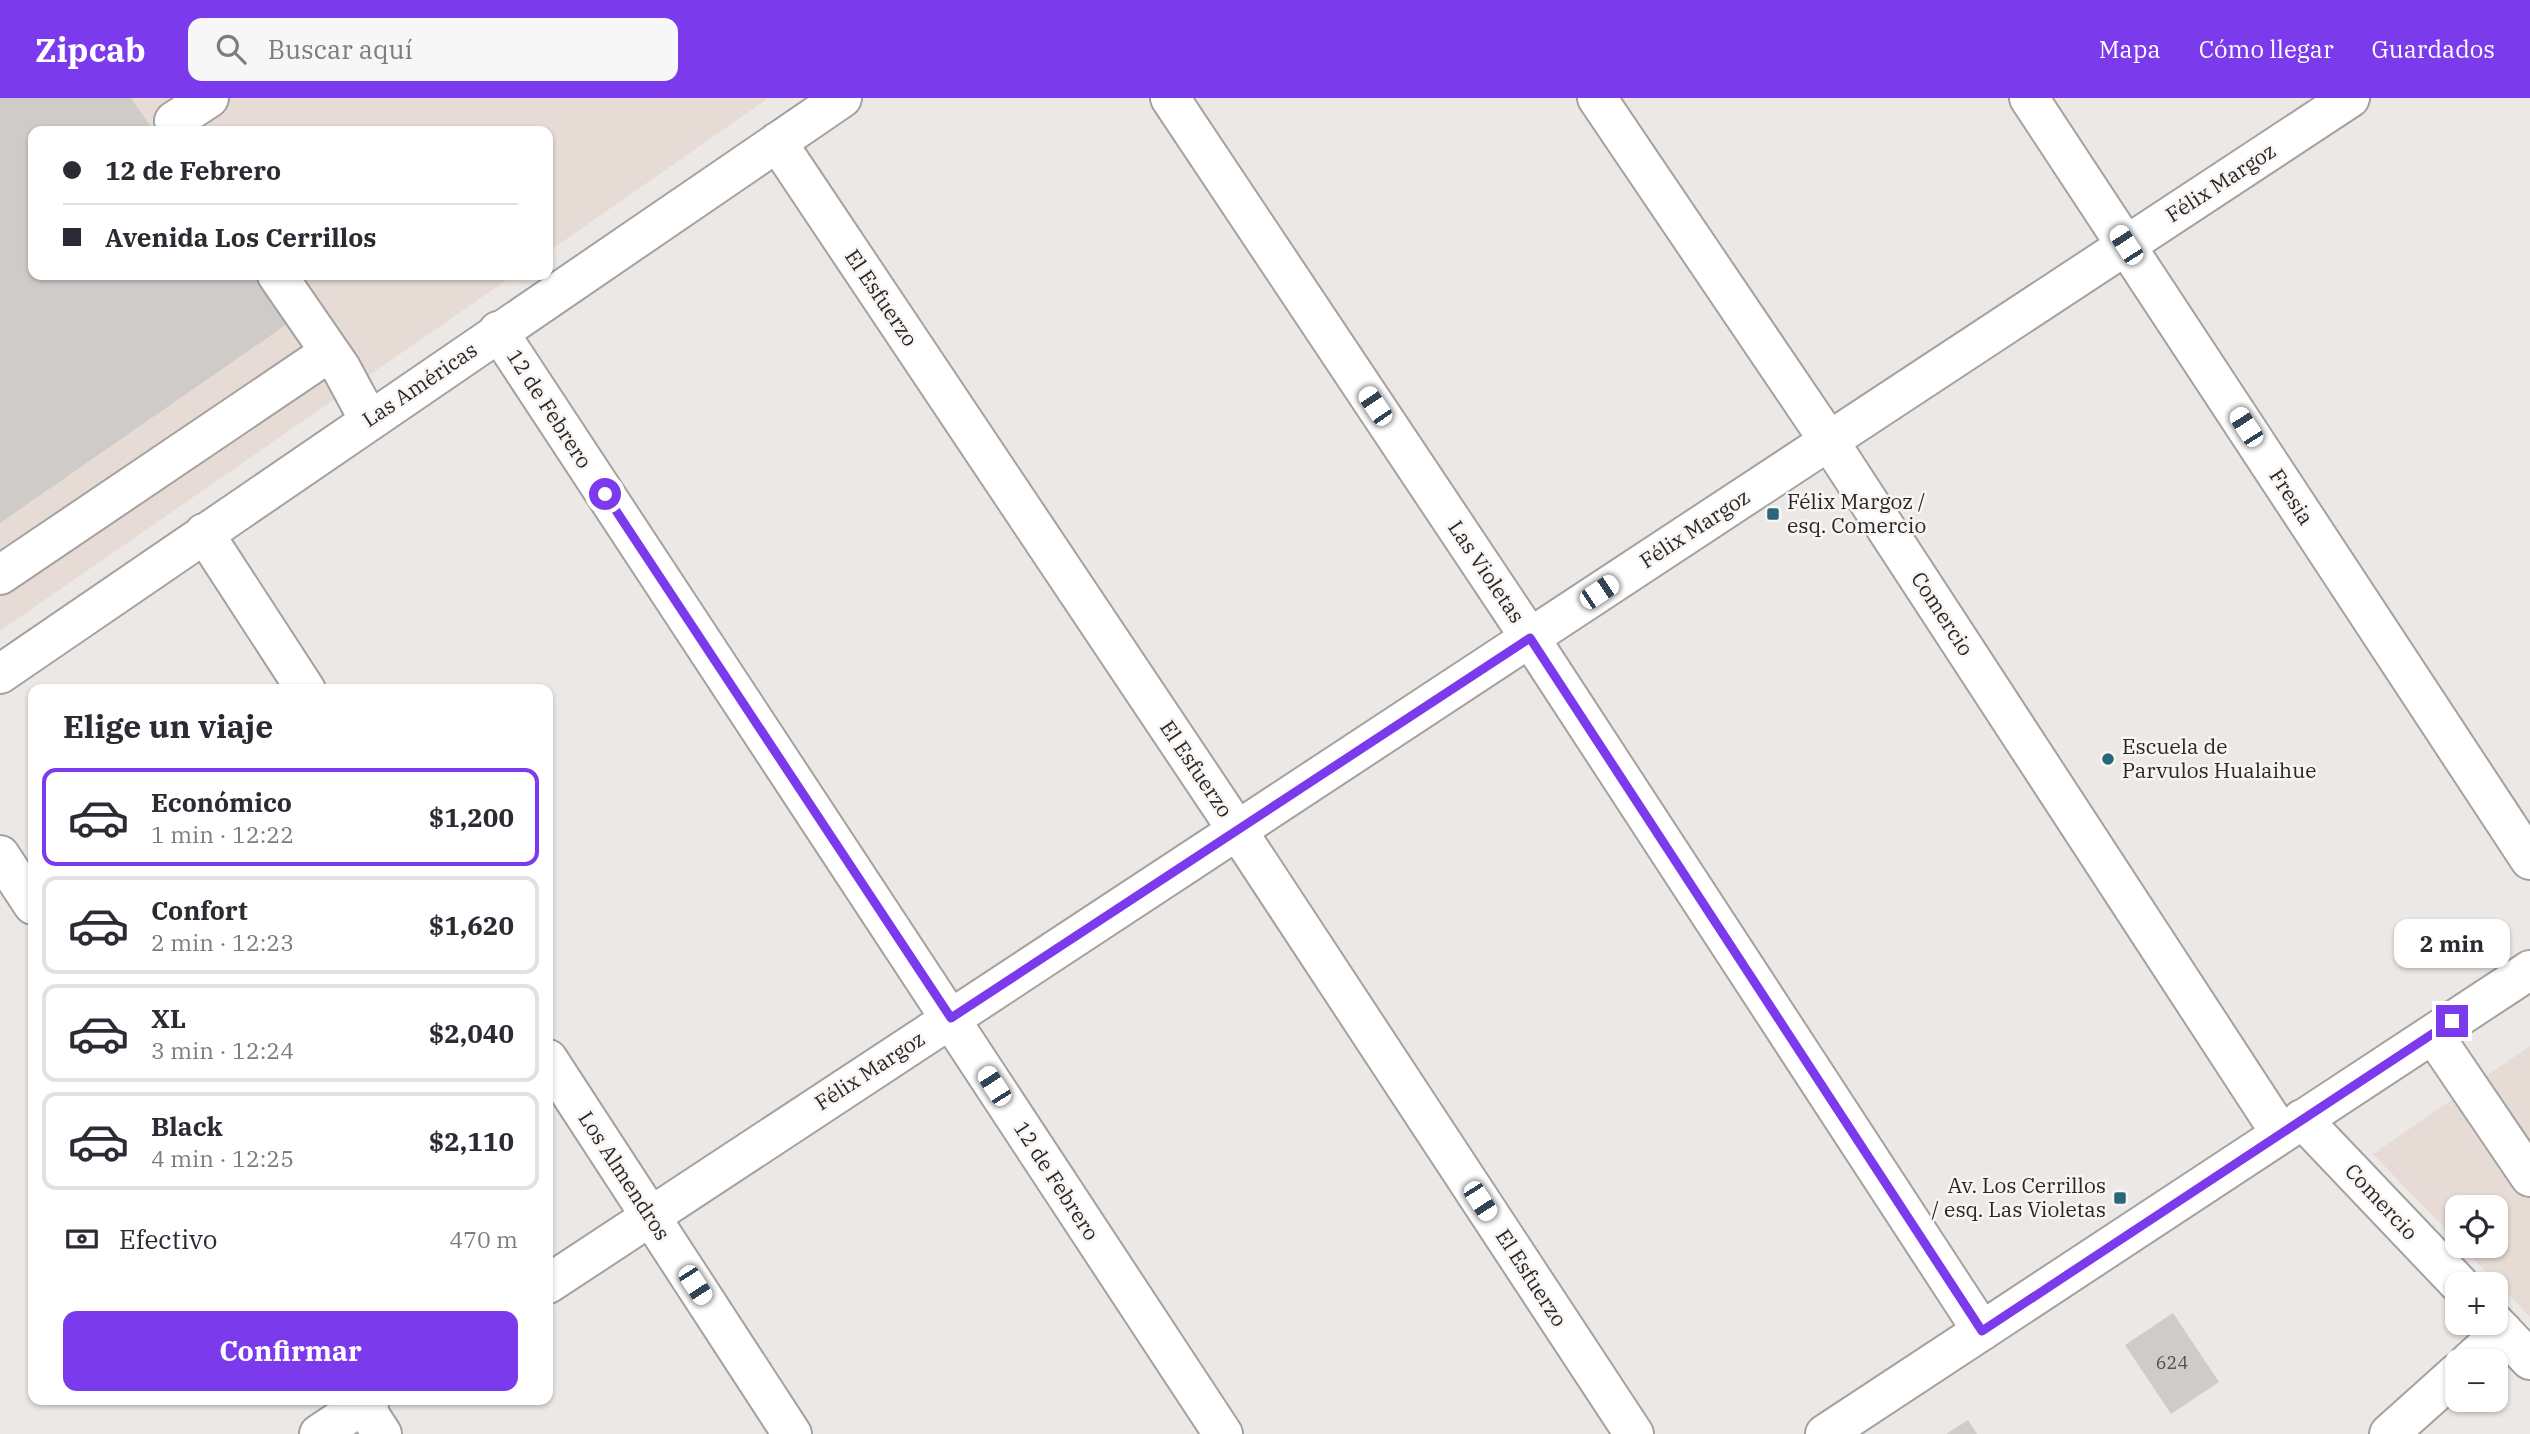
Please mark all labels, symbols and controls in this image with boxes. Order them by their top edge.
search box [188,18,678,81]
text: Zipcab [35,28,146,71]
icon: search [212,30,250,68]
text: Buscar aquí [268,32,413,66]
text: Mapa [2099,33,2161,65]
text: Cómo llegar [2199,33,2334,65]
text: Guardados [2372,33,2495,65]
street label: Félix Margoz [2160,136,2281,228]
text: 12 de Febrero [105,153,281,187]
text: Avenida Los Cerrillos [105,220,377,254]
car [2106,222,2147,268]
street label: El Esfuerzo [839,243,925,351]
street label: Las Américas [356,335,482,433]
street label: 12 de Febrero [501,343,599,473]
car [1355,383,1396,429]
car [2226,404,2267,450]
street label: Fresia [2263,463,2320,530]
route start [589,478,621,510]
street label: Félix Margoz [1634,482,1755,574]
place label: Félix Margoz / esq. Comercio [1787,487,1926,539]
marker: Félix Margoz / esq. Comercio [1765,506,1781,522]
street label: Las Violetas [1442,515,1531,628]
street label: Comercio [1905,566,1980,661]
car [1576,572,1623,612]
text: Elige un viaje [63,705,273,747]
street label: El Esfuerzo [1154,714,1240,822]
place label: Escuela de Parvulos Hualaihue [2122,732,2316,784]
marker: Escuela de Parvulos Hualaihue [2100,751,2116,767]
text: Económico [151,785,292,819]
icon: car [67,786,130,849]
text: $1,200 [429,800,514,834]
text: 1 min · 12:22 [151,819,294,849]
text: Confort [151,893,248,927]
icon: car [67,894,130,957]
text: $1,620 [429,908,514,942]
callout: 2 min [2394,920,2510,968]
text: 2 min · 12:23 [151,927,294,957]
text: 2 min [2420,928,2484,958]
text: XL [151,1001,186,1035]
icon: car [67,1002,130,1065]
route end [2436,1005,2468,1037]
text: $2,040 [429,1016,514,1050]
street label: Félix Margoz [809,1024,930,1116]
text: 3 min · 12:24 [151,1035,294,1065]
car [974,1063,1015,1109]
street label: Los Almendros [573,1105,677,1245]
text: Black [151,1109,223,1143]
icon: car [67,1110,130,1173]
street label: 12 de Febrero [1008,1115,1106,1245]
text: $2,110 [429,1124,514,1158]
text: 4 min · 12:25 [151,1143,294,1173]
street label: Comercio [2339,1157,2424,1246]
place label: Av. Los Cerrillos / esq. Las Violetas [1932,1171,2106,1223]
car [1460,1178,1501,1224]
marker: Av. Los Cerrillos / esq. Las Violetas [2112,1190,2128,1206]
map controls [2445,1195,2508,1412]
button: locate [2445,1195,2508,1258]
icon: cash [63,1220,101,1258]
text: Efectivo [119,1222,217,1256]
street label: El Esfuerzo [1490,1223,1574,1332]
text: 470 m [449,1224,518,1254]
car [675,1262,716,1308]
button: + [2445,1272,2508,1335]
button: Confirmar [63,1311,518,1391]
button: − [2445,1349,2508,1412]
house number: 624 [2156,1351,2188,1374]

